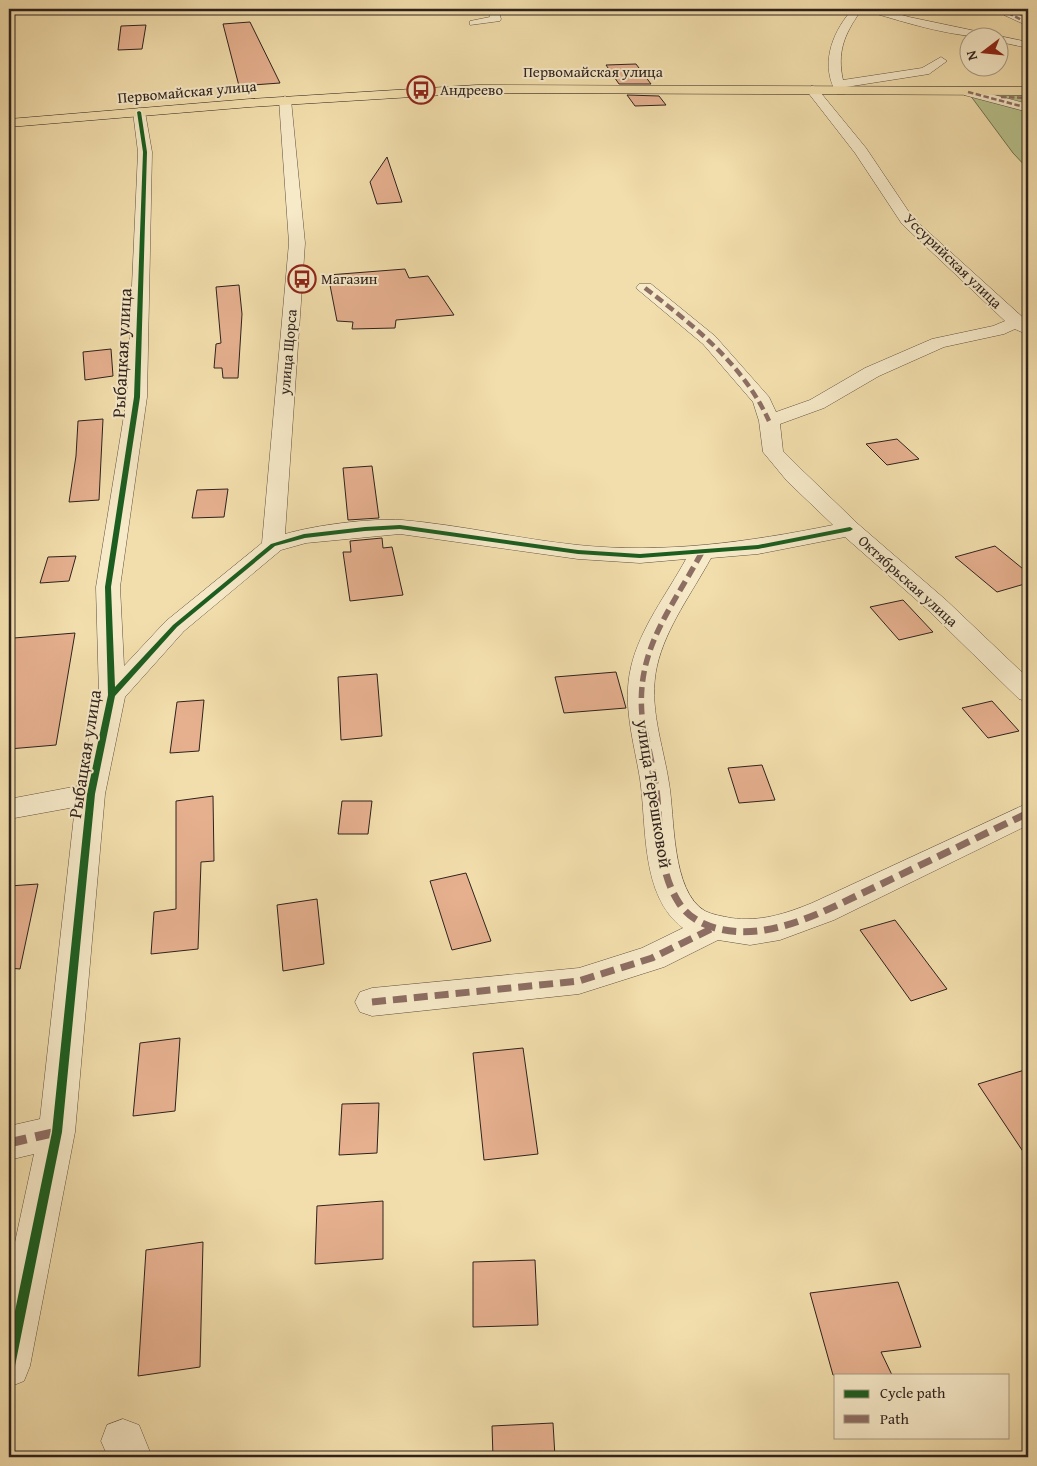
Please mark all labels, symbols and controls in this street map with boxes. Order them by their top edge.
north arrow [960,28,1010,78]
text: N [960,48,982,63]
street label: Первомайская улица [523,61,664,82]
street label: Первомайская улица [117,75,258,108]
bus stop icon: Андреево [406,75,436,105]
place label: Андреево [440,79,503,100]
street label: Уссурийская улица [900,208,1008,314]
bus stop icon: Магазин [287,264,317,294]
place label: Магазин [321,268,378,289]
street label: Рыбацкая улица [105,287,138,419]
street label: улица Щорса [273,307,302,397]
street label: Октябрьская улица [854,530,963,632]
street label: Рыбацкая улица [61,687,108,820]
street label: улица Терешковой [629,717,680,870]
legend [834,1374,1010,1438]
text: Cycle path [880,1382,946,1403]
text: Path [880,1408,909,1429]

